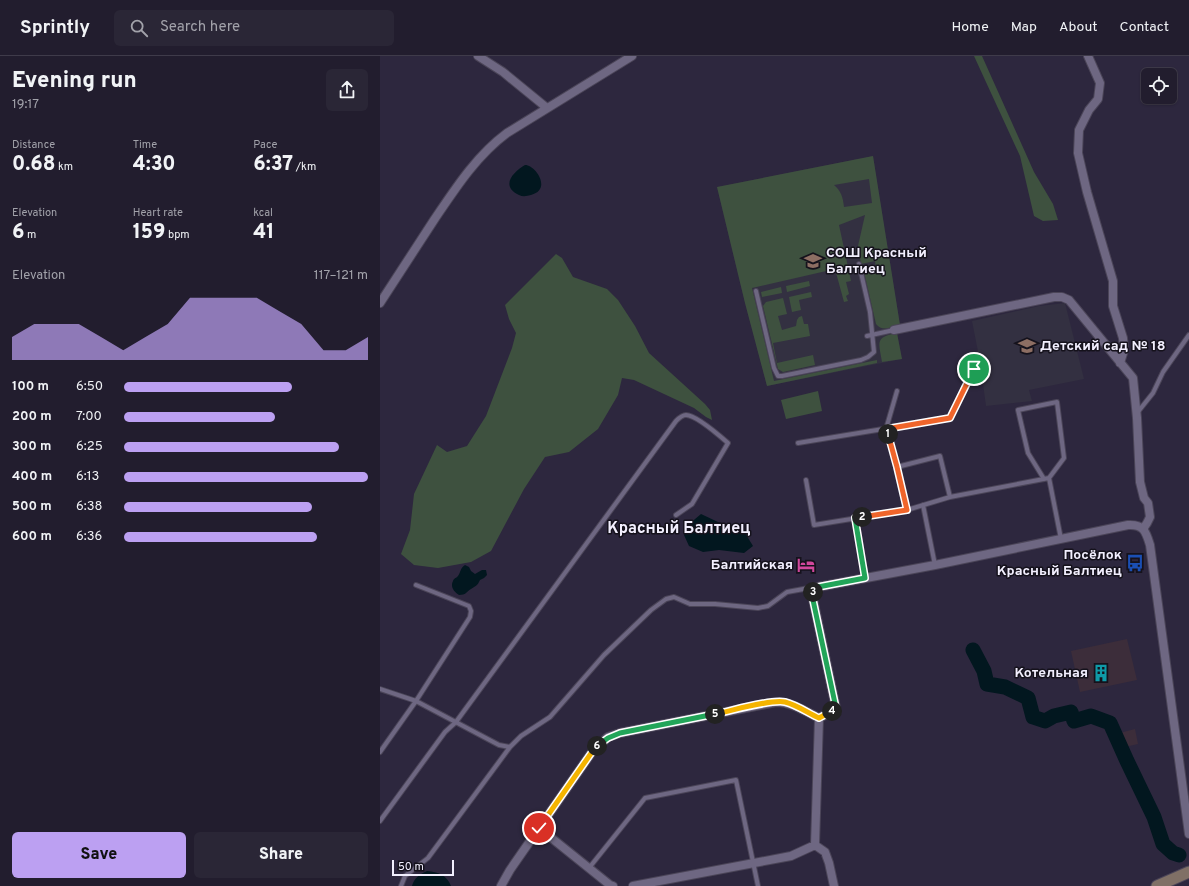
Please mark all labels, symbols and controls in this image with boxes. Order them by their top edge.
search box [114,10,394,46]
text: Sprintly [20,16,90,40]
icon: search [128,17,150,39]
text: Search here [160,18,240,37]
text: Home [952,19,989,36]
text: Map [1011,19,1037,36]
text: About [1059,19,1098,36]
text: Contact [1120,19,1169,36]
text: Evening run [12,68,137,95]
map controls [1141,68,1177,104]
button: locate [1141,68,1177,104]
button: share [326,69,368,111]
text: 19:17 [12,97,39,113]
text: Distance [12,138,55,152]
text: Time [133,138,157,152]
text: Pace [253,138,278,152]
text: 0.68 [12,152,55,178]
text: 4:30 [133,152,176,178]
text: 6:37 [253,152,293,178]
text: km [55,160,73,174]
text: /km [293,160,316,174]
text: Elevation [12,206,57,220]
text: Heart rate [133,206,183,220]
text: kcal [253,206,273,220]
text: 6 [12,220,24,246]
text: 159 [133,220,165,246]
text: 41 [253,220,275,246]
text: m [24,228,36,242]
text: bpm [165,228,190,242]
place label: СОШ Красный Балтиец [826,245,927,278]
school or university icon: СОШ Красный Балтиец [803,251,823,271]
text: Elevation [12,268,65,284]
text: 117–121 m [314,268,368,284]
school or university icon: Детский сад № 18 [1017,336,1037,356]
place label: Детский сад № 18 [1040,338,1165,355]
pin [957,352,991,386]
icon: arrive [963,358,985,380]
text: 100 m [12,379,49,395]
text: 6:50 [76,379,103,395]
text: 200 m [12,409,52,425]
text: 7:00 [76,409,102,425]
pin: 1 [878,424,898,444]
text: 1 [886,427,890,441]
text: 300 m [12,439,51,455]
text: 6:25 [76,439,103,455]
text: 400 m [12,469,52,485]
text: 6:13 [76,469,99,485]
text: 500 m [12,499,52,515]
text: 6:38 [76,499,102,515]
pin: 2 [852,507,872,527]
text: 2 [859,510,865,524]
district label: Красный Балтиец [607,519,751,539]
text: 600 m [12,529,52,545]
text: 6:36 [76,529,102,545]
place label: Посёлок Красный Балтиец [997,547,1122,580]
bus stop icon: Посёлок Красный Балтиец [1125,553,1145,573]
hotel icon: Балтийская [796,555,816,575]
place label: Балтийская [711,557,793,574]
pin: 3 [803,582,823,602]
text: 3 [810,585,816,599]
building icon: Котельная [1091,663,1111,683]
place label: Котельная [1014,665,1088,682]
pin: 4 [822,701,842,721]
pin: 5 [705,704,725,724]
text: 4 [828,704,836,718]
text: 5 [712,707,718,721]
pin: 6 [587,736,607,756]
text: 6 [594,739,600,753]
pin [522,811,556,845]
icon: check [528,817,550,839]
button: Save [12,832,186,878]
button: Share [194,832,368,878]
scale bar [392,858,454,877]
text: 50 m [398,860,424,874]

